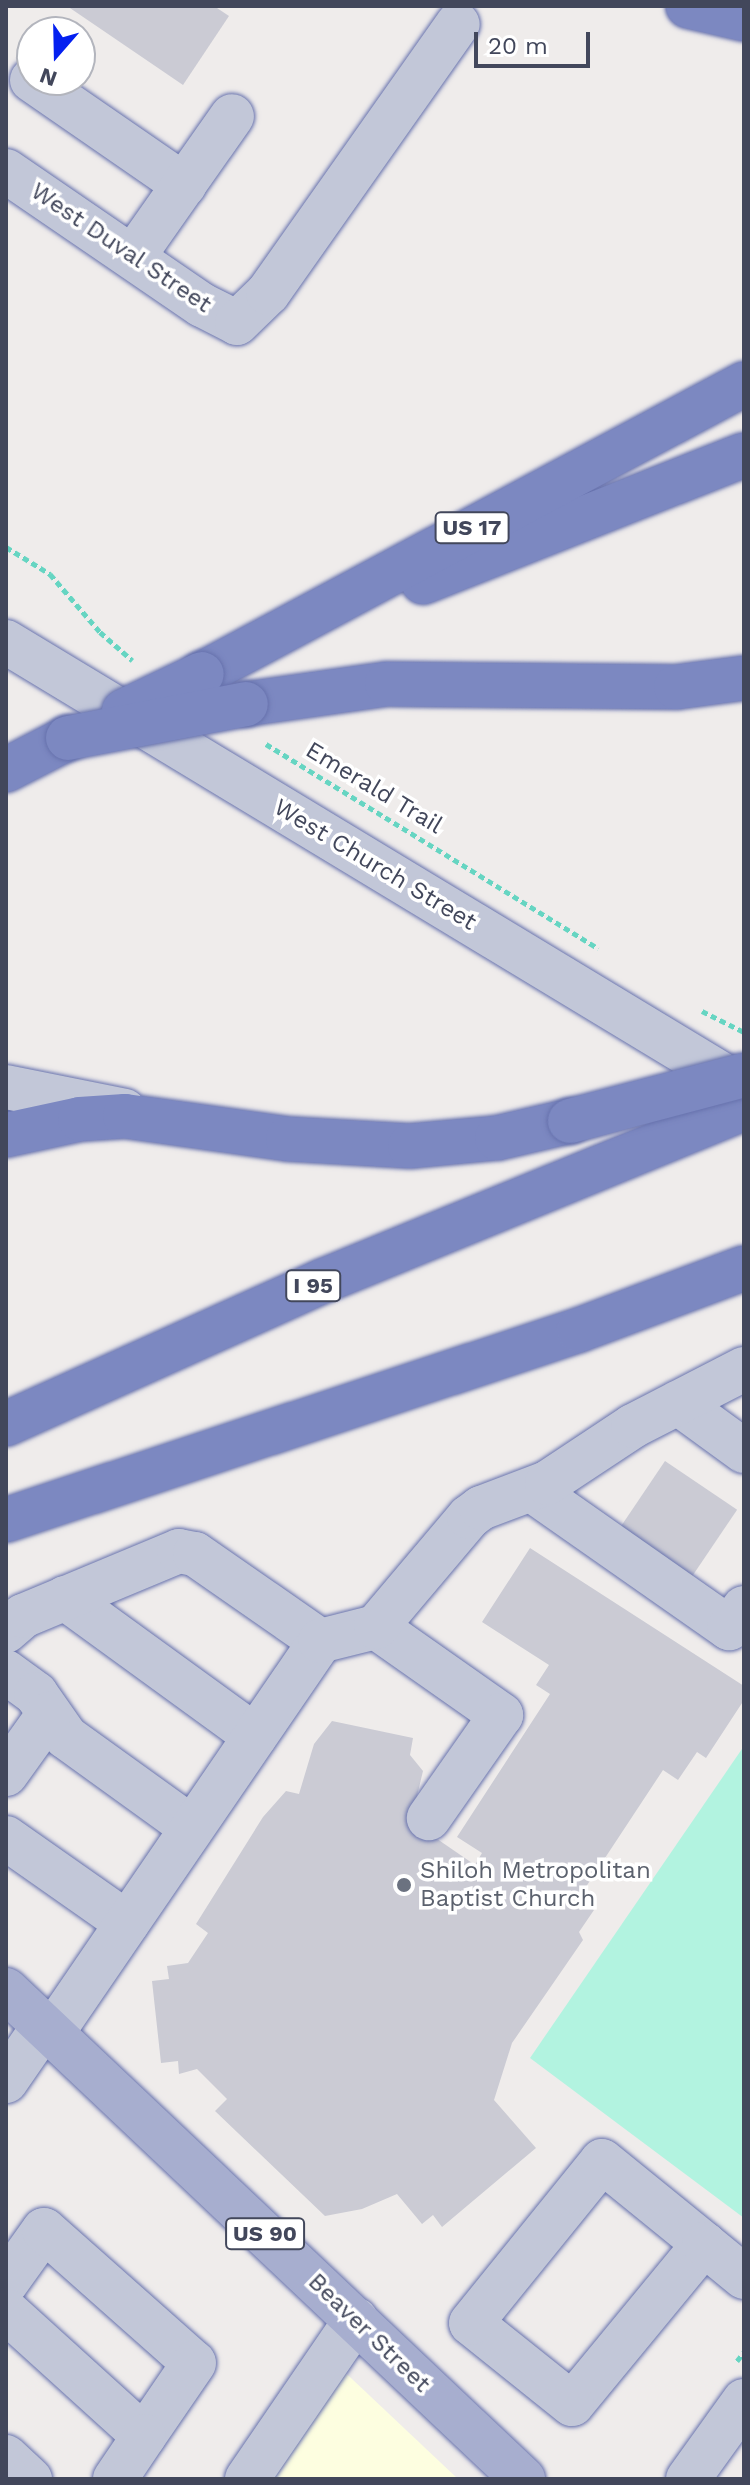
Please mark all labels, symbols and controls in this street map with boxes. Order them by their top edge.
north arrow [16,16,96,96]
scale bar [478,16,594,66]
text: 20 m [488,32,548,60]
text: N [36,63,60,92]
street label: West Duval Street [25,177,217,319]
road number: US 17 [434,510,510,546]
street label: Emerald Trail [300,736,448,840]
street label: West Church Street [268,793,482,937]
road number: I 95 [285,1268,341,1304]
place label: Shiloh Metropolitan Baptist Church [420,1857,651,1913]
marker: Shiloh Metropolitan Baptist Church [395,1876,413,1894]
road number: US 90 [225,2216,305,2252]
street label: Beaver Street [302,2267,436,2399]

